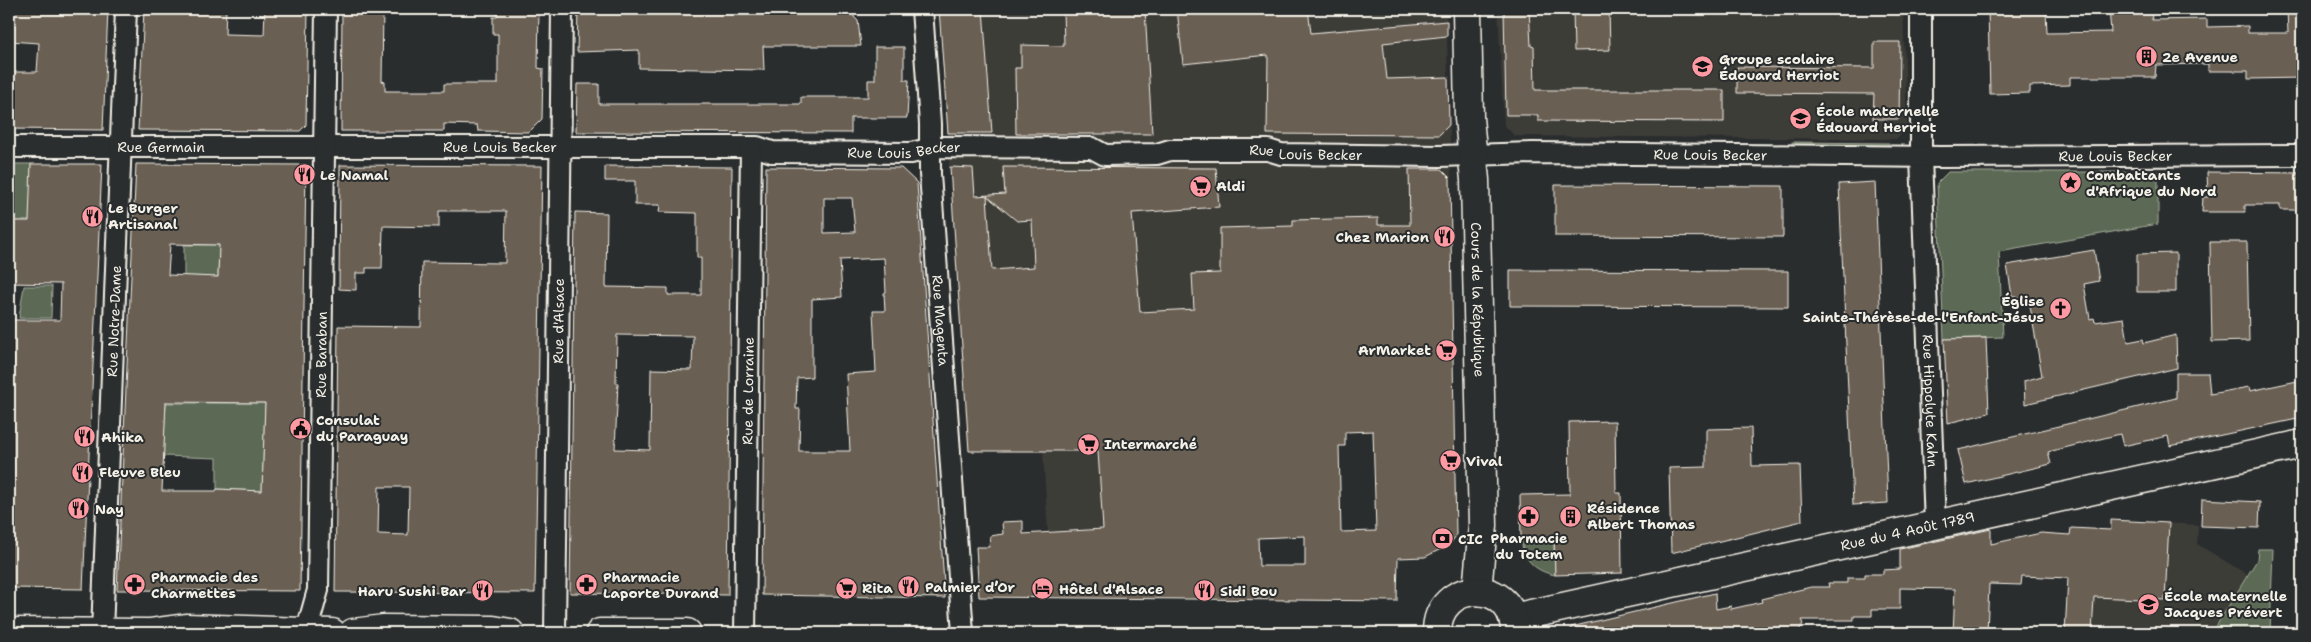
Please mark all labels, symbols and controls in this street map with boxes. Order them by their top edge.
building icon: 2e Avenue [2134,45,2158,69]
place label: 2e Avenue [2162,48,2238,66]
place label: Groupe scolaire Édouard Herriot [1719,50,1840,84]
school or university icon: Groupe scolaire Édouard Herriot [1691,55,1715,79]
place label: École maternelle Édouard Herriot [1816,102,1939,136]
school or university icon: École maternelle Édouard Herriot [1788,107,1812,131]
street label: Rue Germain [117,138,205,156]
street label: Rue Louis Becker [443,138,557,156]
street label: Rue Louis Becker [847,138,961,162]
street label: Rue Louis Becker [1249,141,1363,164]
street label: Rue Louis Becker [1653,145,1768,164]
street label: Rue Louis Becker [2058,147,2173,165]
restaurant icon: Le Namal [292,163,316,187]
place label: Le Namal [320,166,389,184]
place label: Combattants d'Afrique du Nord [2086,166,2217,200]
place icon: Combattants d'Afrique du Nord [2058,171,2082,195]
supermarket icon: Aldi [1188,174,1212,198]
place label: Aldi [1216,177,1245,195]
place label: Le Burger Artisanal [108,199,179,233]
restaurant icon: Le Burger Artisanal [80,204,104,228]
street label: Cours de la République [1467,222,1489,377]
restaurant icon: Chez Marion [1433,225,1457,249]
place label: Chez Marion [1336,228,1429,246]
street label: Rue Notre-Dame [103,265,125,377]
street label: Rue Magenta [928,274,953,367]
street label: Rue d'Alsace [549,278,568,364]
place label: Église Sainte-Thérèse-de-l'Enfant-Jésus [1803,292,2044,326]
church icon: Église Sainte-Thérèse-de-l'Enfant-Jésus [2048,297,2072,321]
street label: Rue Baraban [312,311,331,398]
street label: Rue Hippolyte Kahn [1919,334,1942,468]
street label: Rue de Lorraine [738,337,758,445]
supermarket icon: ArMarket [1435,338,1459,362]
place label: ArMarket [1358,341,1431,359]
place label: Consulat du Paraguay [316,411,408,445]
public building icon: Consulat du Paraguay [288,416,312,440]
restaurant icon: Ahika [73,425,97,449]
place label: Ahika [101,428,144,446]
supermarket icon: Intermarché [1076,432,1100,456]
place label: Intermarché [1104,435,1197,453]
supermarket icon: Vival [1438,449,1462,473]
place label: Vival [1466,452,1503,470]
restaurant icon: Fleuve Bleu [71,460,95,484]
place label: Fleuve Bleu [99,463,181,481]
restaurant icon: Nay [67,497,91,521]
place label: Résidence Albert Thomas [1587,499,1695,533]
place label: Nay [95,500,124,518]
pharmacy icon: Pharmacie du Totem [1517,504,1541,528]
building icon: Résidence Albert Thomas [1559,504,1583,528]
street label: Rue du 4 Août 1789 [1839,507,1976,555]
bank icon: CIC [1430,527,1454,551]
place label: Pharmacie du Totem [1491,529,1567,563]
place label: CIC [1458,530,1483,548]
place label: Pharmacie des Charmettes [151,568,258,602]
place label: Pharmacie Laporte Durand [603,568,719,602]
pharmacy icon: Pharmacie des Charmettes [123,573,147,597]
pharmacy icon: Pharmacie Laporte Durand [575,573,599,597]
restaurant icon: Palmier d’Or [897,575,921,599]
supermarket icon: Rita [834,576,858,600]
hotel icon: Hôtel d'Alsace [1031,577,1055,601]
place label: Palmier d’Or [925,578,1015,596]
restaurant icon: Haru Sushi Bar [470,579,494,603]
place label: Rita [862,579,893,597]
restaurant icon: Sidi Bou [1192,579,1216,603]
place label: Hôtel d'Alsace [1059,580,1163,598]
place label: Haru Sushi Bar [358,582,466,600]
place label: Sidi Bou [1220,582,1277,600]
place label: École maternelle Jacques Prévert [2164,587,2287,621]
school or university icon: École maternelle Jacques Prévert [2136,592,2160,616]

